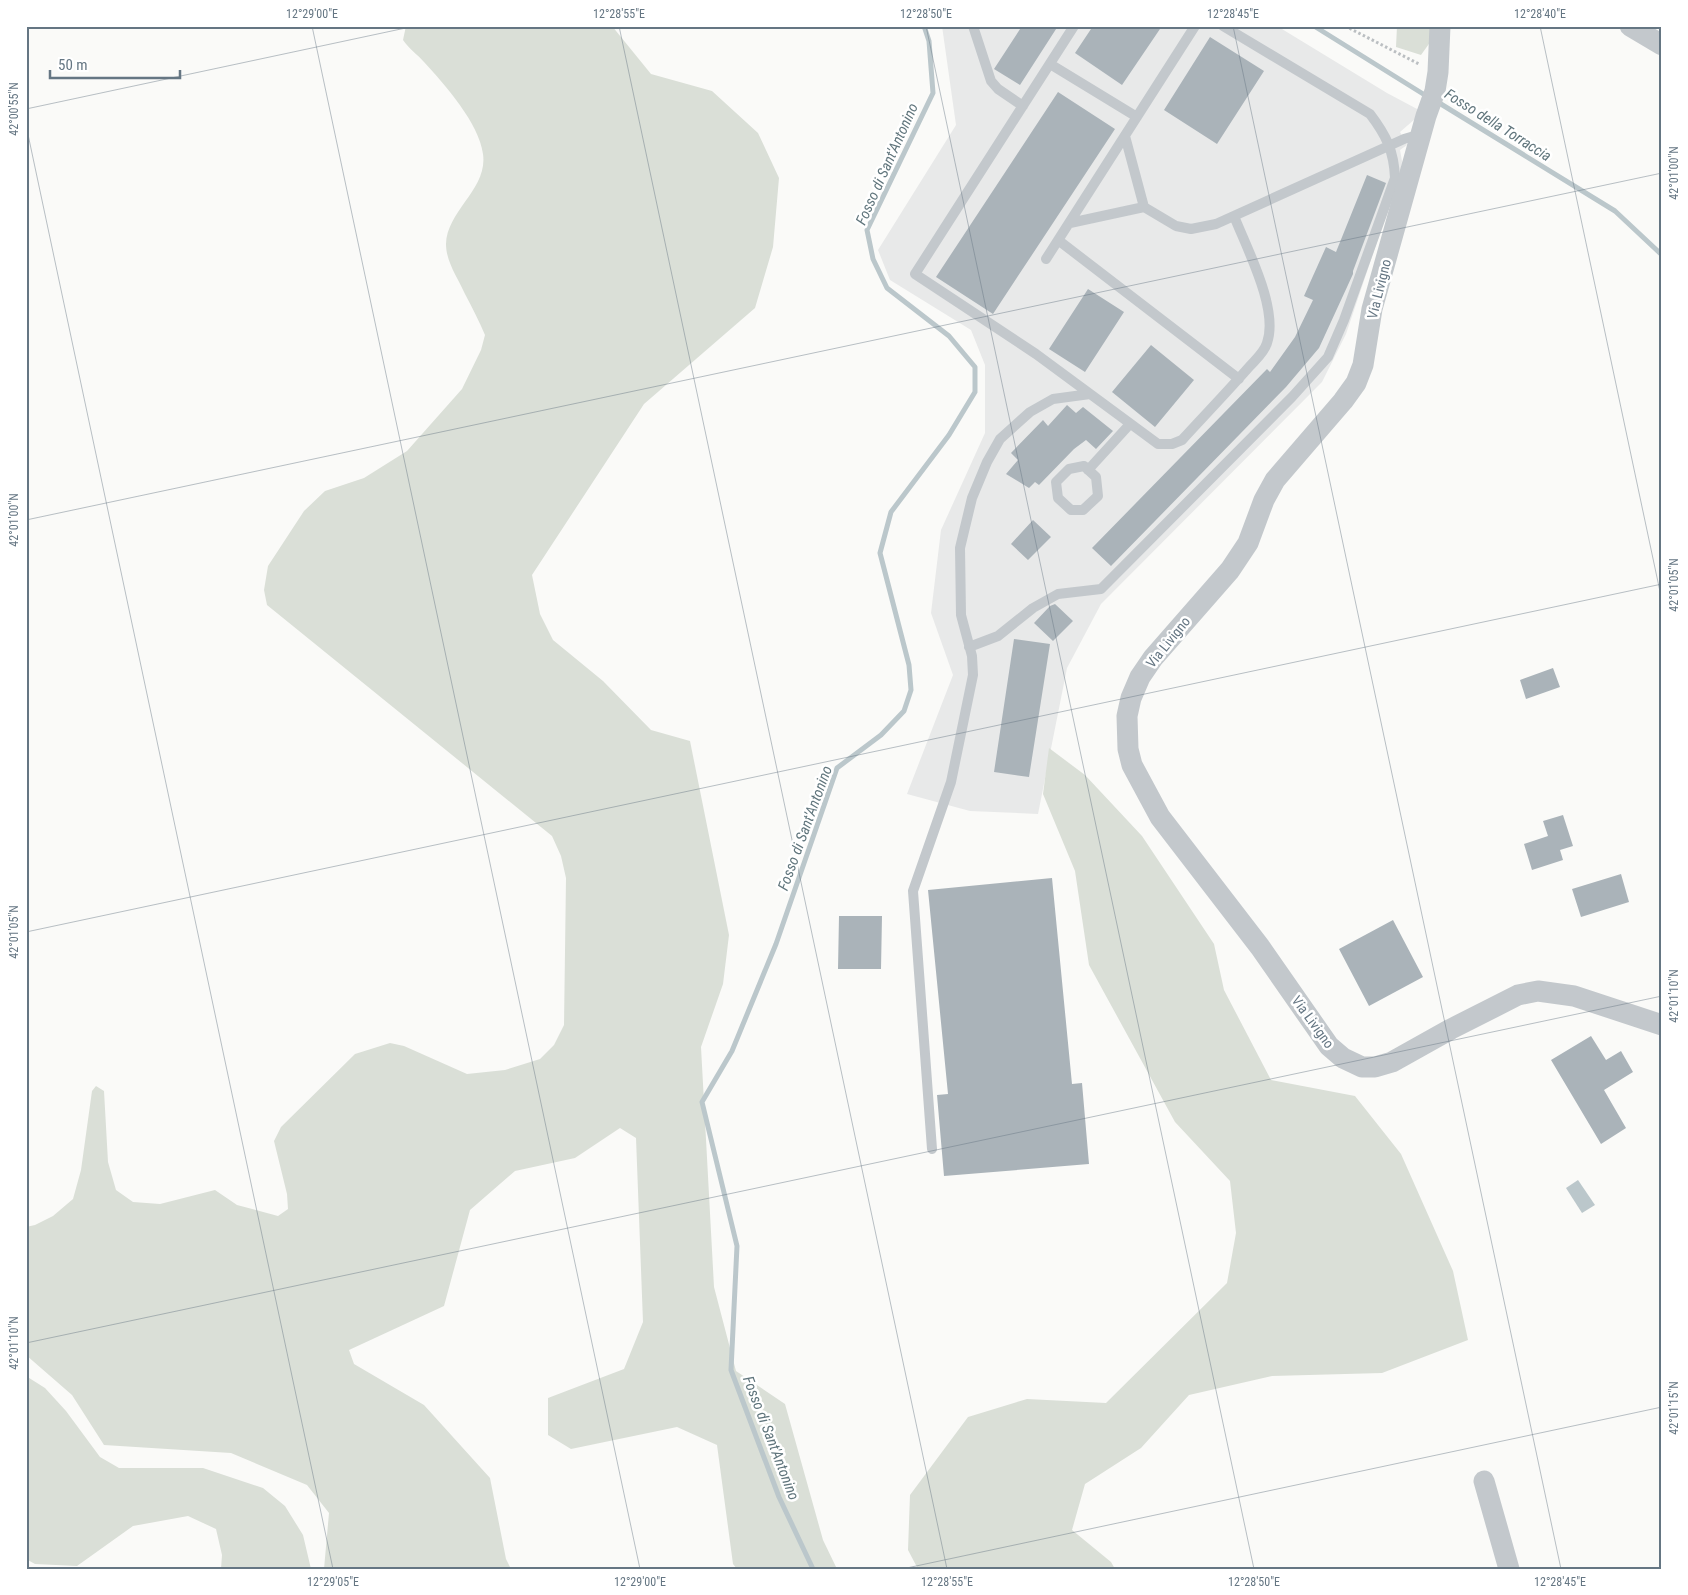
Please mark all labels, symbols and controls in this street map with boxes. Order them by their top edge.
text: 12°29'00"E [286,7,338,21]
text: 12°28'55"E [593,7,645,21]
text: 12°28'50"E [900,7,952,21]
text: 12°28'45"E [1207,7,1259,21]
text: 12°28'40"E [1514,7,1566,21]
scale bar [50,48,180,80]
text: 50 m [58,56,88,74]
text: 42°00'55"N [7,82,21,136]
water label: Fosso della Torraccia [1441,85,1555,165]
water label: Fosso di Sant'Antonino [852,100,922,228]
text: 42°01'00"N [1667,146,1681,200]
street label: Via Livigno [1364,258,1394,320]
text: 42°01'00"N [7,493,21,547]
text: 42°01'05"N [1667,558,1681,612]
street label: Via Livigno [1143,613,1193,671]
water label: Fosso di Sant'Antonino [774,763,836,893]
text: 42°01'05"N [7,905,21,959]
text: 42°01'10"N [1667,969,1681,1023]
street label: Via Livigno [1289,993,1337,1051]
text: 42°01'10"N [7,1316,21,1370]
water label: Fosso di Sant'Antonino [739,1373,803,1503]
text: 42°01'15"N [1667,1381,1681,1435]
text: 12°29'05"E [307,1575,359,1589]
text: 12°29'00"E [614,1575,666,1589]
text: 12°28'55"E [921,1575,973,1589]
text: 12°28'50"E [1228,1575,1280,1589]
text: 12°28'45"E [1534,1575,1586,1589]

